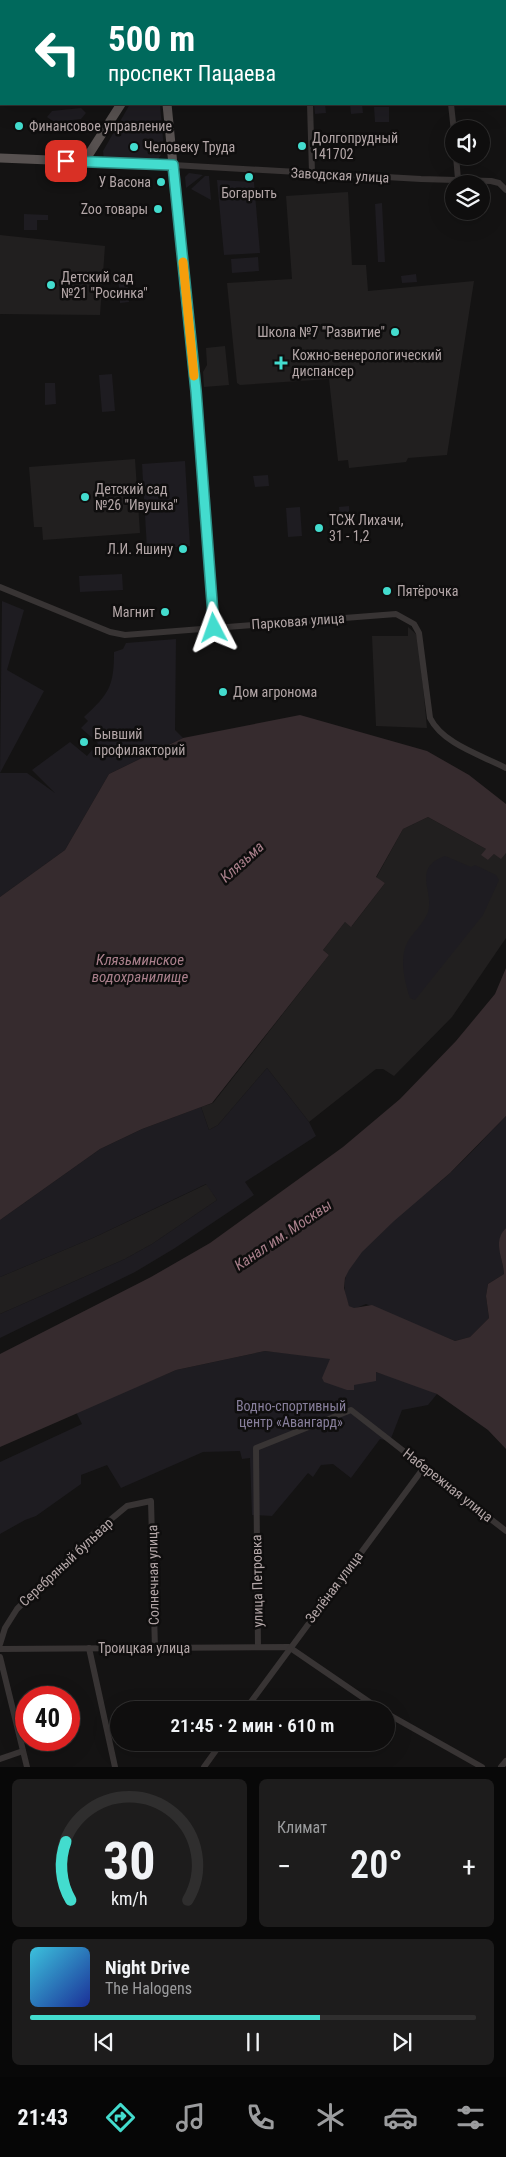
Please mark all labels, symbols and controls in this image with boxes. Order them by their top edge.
text: 500 m [108,19,195,60]
icon: left [25,20,90,85]
text: проспект Пацаева [108,61,276,86]
place label: Финансовое управление [29,118,172,134]
marker: Финансовое управление [13,120,25,132]
map controls [445,120,490,220]
button: sound [445,120,490,165]
place label: Долгопрудный 141702 [312,130,398,162]
place label: Человеку Труда [144,139,235,155]
pin [45,140,87,182]
marker: Долгопрудный 141702 [296,140,308,152]
marker: Человеку Труда [128,141,140,153]
icon: arrive [52,147,80,175]
street label: Заводская улица [290,164,390,186]
marker: Богарыть [243,171,255,183]
place label: У Васона [98,174,151,190]
button: layers [445,175,490,220]
marker: У Васона [155,176,167,188]
place label: Богарыть [221,185,277,201]
place label: Zoo товары [81,201,148,217]
marker: Zoo товары [152,203,164,215]
place label: Детский сад №21 "Росинка" [61,269,148,301]
marker: Детский сад №21 "Росинка" [45,279,57,291]
place label: Школа №7 "Развитие" [257,324,385,340]
marker: Школа №7 "Развитие" [389,326,401,338]
place label: Кожно-венерологический диспансер [292,347,442,379]
marker: Кожно-венерологический диспансер [274,356,288,370]
place label: Детский сад №26 "Ивушка" [95,481,178,513]
marker: Детский сад №26 "Ивушка" [79,491,91,503]
place label: ТСЖ Лихачи, 31 - 1,2 [329,512,404,544]
marker: ТСЖ Лихачи, 31 - 1,2 [313,522,325,534]
place label: Л.И. Яшину [107,541,173,557]
marker: Л.И. Яшину [177,543,189,555]
place label: Пятёрочка [397,583,459,599]
marker: Пятёрочка [381,585,393,597]
position arrow [187,601,239,653]
place label: Магнит [112,604,155,620]
marker: Магнит [159,606,171,618]
street label: Парковая улица [251,610,345,632]
place label: Дом агронома [233,684,317,700]
marker: Дом агронома [217,686,229,698]
place label: Бывший профилакторий [94,726,185,758]
marker: Бывший профилакторий [78,736,90,748]
water label: Клязьма [216,838,268,886]
water label: Клязьминское водохранилище [92,951,189,986]
water label: Канал им. Москвы [231,1196,335,1274]
park label: Водно-спортивный центр «Авангард» [236,1398,346,1430]
street label: Набережная улица [400,1445,496,1525]
street label: Серебряный бульвар [16,1514,116,1609]
street label: Солнечная улица [144,1525,162,1625]
street label: улица Петровка [248,1535,266,1627]
street label: Зелёная улица [302,1548,366,1626]
street label: Троицкая улица [98,1640,190,1656]
speed limit sign: 40 [15,1686,80,1751]
text: 21:45 · 2 мин · 610 m [171,1714,334,1737]
text: Климат [277,1818,327,1837]
text: 30 [103,1831,156,1892]
text: 20° [350,1843,403,1887]
text: − [277,1850,291,1883]
text: + [462,1850,476,1883]
text: km/h [111,1888,148,1909]
text: Night Drive [105,1956,190,1979]
text: The Halogens [105,1979,192,1998]
icon: previous [90,2028,118,2056]
icon: pause [239,2028,267,2056]
icon: next [388,2028,416,2056]
icon: directions [103,2100,138,2135]
icon: music [173,2100,208,2135]
icon: phone [243,2100,278,2135]
icon: climate [313,2100,348,2135]
icon: car [383,2100,418,2135]
icon: filters [453,2100,488,2135]
text: 21:43 [18,2105,68,2130]

